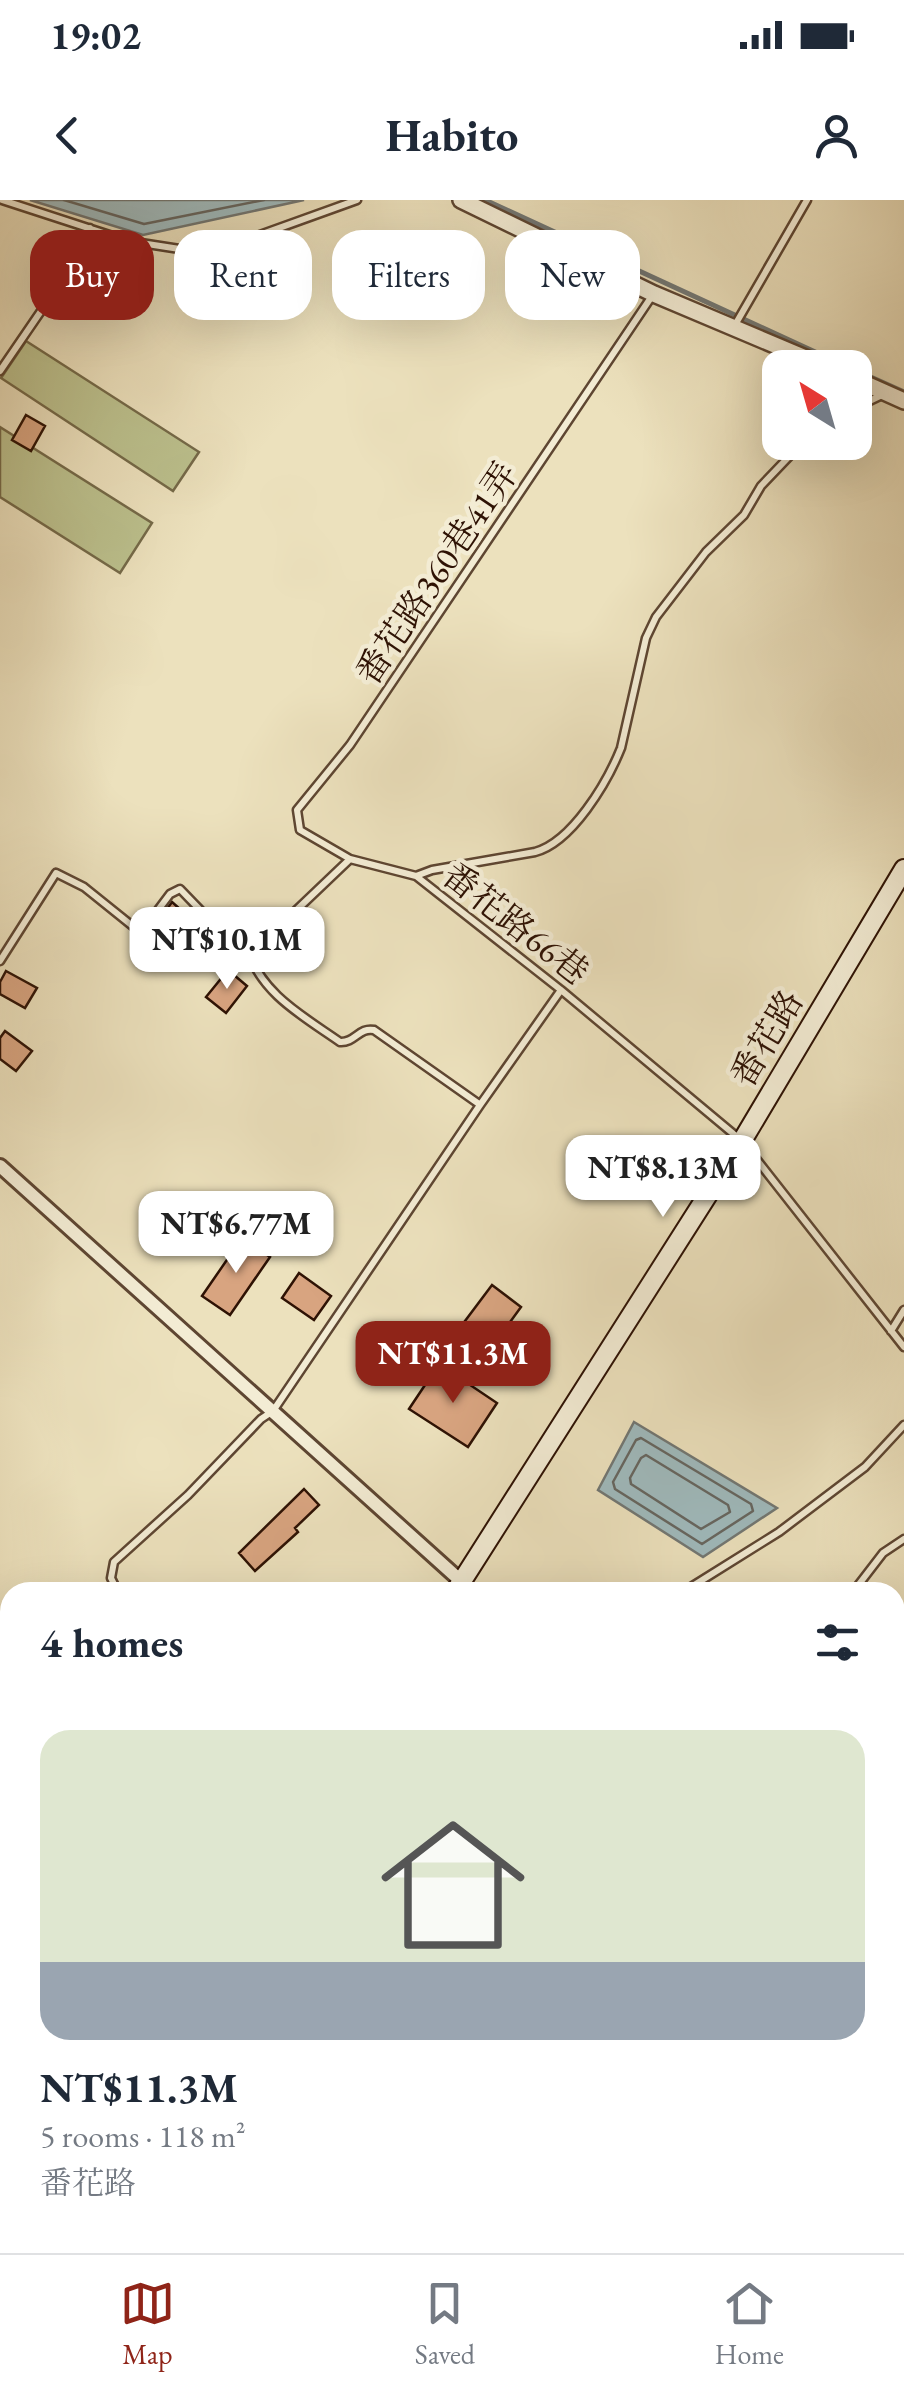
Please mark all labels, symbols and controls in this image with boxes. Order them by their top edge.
text: 19:02 [50,11,141,60]
text: Habito [386,106,518,164]
icon: back [40,108,95,163]
icon: person [809,108,864,163]
chip: Buy [30,230,154,320]
chip: Rent [174,230,312,320]
chip: Filters [332,230,485,320]
chip: New [505,230,640,320]
north arrow [762,350,872,460]
map controls [762,350,872,460]
street label: 番花路360巷41弄 [345,453,527,693]
street label: 番花路66巷 [434,852,598,994]
pin: NT$10.1M [124,907,330,992]
text: NT$10.1M [152,918,302,960]
street label: 番花路 [720,981,812,1095]
pin: NT$8.13M [560,1135,766,1220]
text: NT$8.13M [588,1146,738,1188]
pin: NT$6.77M [133,1191,339,1276]
text: NT$6.77M [161,1202,311,1244]
pin: NT$11.3M [350,1321,556,1406]
text: NT$11.3M [378,1332,528,1374]
text: 4 homes [40,1615,183,1670]
icon: filters [810,1615,865,1670]
icon: home [363,1795,543,1975]
text: NT$11.3M [40,2060,238,2115]
text: 5 rooms · 118 m² [40,2115,246,2157]
text: 番花路 [40,2162,136,2204]
tab: Map [120,2276,175,2372]
tab: Saved [415,2276,475,2372]
tab: Home [715,2276,784,2372]

